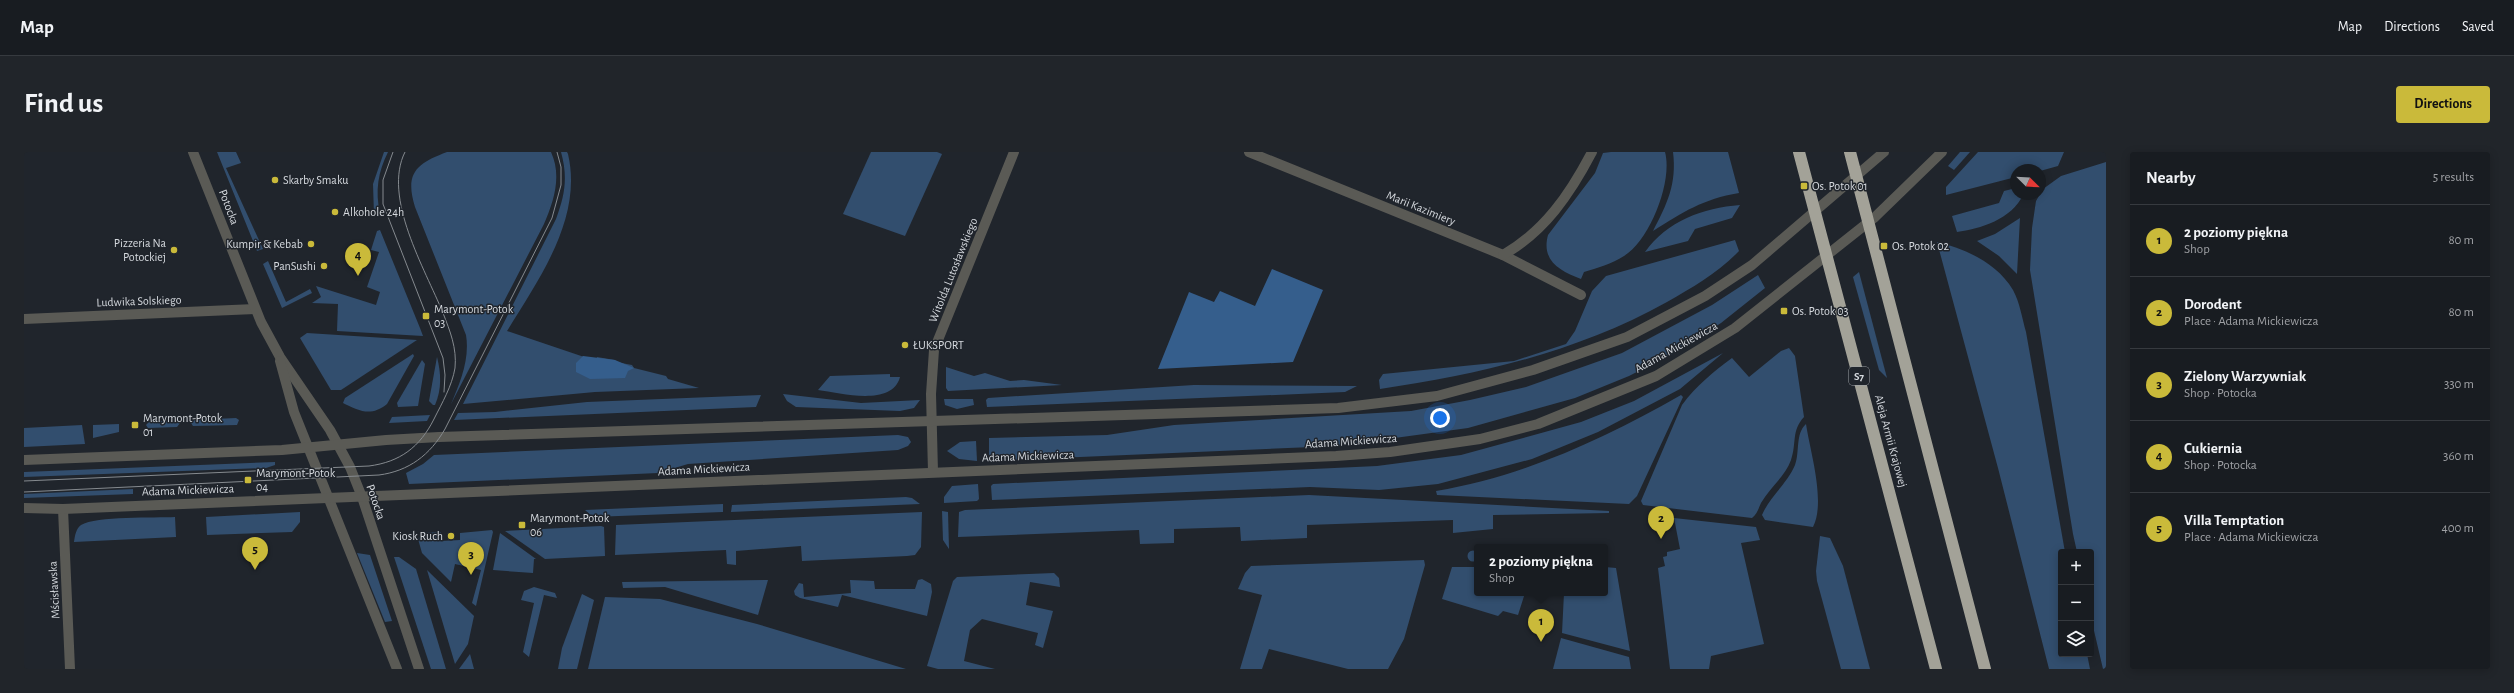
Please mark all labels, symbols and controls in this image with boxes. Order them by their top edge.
text: Map [20,18,54,37]
text: Map [2338,20,2362,34]
text: Directions [2384,20,2440,34]
text: Saved [2462,20,2494,34]
button: Directions [2396,86,2490,123]
text: Find us [24,90,103,118]
north arrow [2010,164,2046,200]
text: Nearby [2146,169,2196,186]
text: 5 results [2433,171,2474,184]
place label: Skarby Smaku [283,174,348,187]
marker: Skarby Smaku [270,175,280,185]
place label: Os. Potok 01 [1812,180,1868,192]
marker: Os. Potok 01 [1799,181,1809,191]
street label: Potocka [217,188,241,227]
street label: Marii Kazimiery [1384,189,1457,228]
place label: Alkohole 24h [343,206,404,218]
marker: Alkohole 24h [330,207,340,217]
street label: Witolda Lutosławskiego [927,216,979,324]
text: 2 poziomy piękna [2184,225,2288,240]
text: 1 [2157,234,2161,247]
text: 80 m [2448,234,2474,247]
place label: Pizzeria Na Potockiej [114,237,166,264]
place label: Kumpir & Kebab [226,238,303,250]
marker: Kumpir & Kebab [306,239,316,249]
place label: Os. Potok 02 [1892,240,1950,252]
marker: Os. Potok 02 [1879,241,1889,251]
pin: 4 [345,243,371,276]
text: Shop [2184,243,2210,256]
marker: Pizzeria Na Potockiej [169,245,179,255]
place label: PanSushi [273,260,316,272]
marker: PanSushi [319,261,329,271]
street label: Ludwika Solskiego [96,294,182,308]
text: Dorodent [2184,297,2242,312]
place label: Marymont-Potok 03 [434,303,514,329]
place label: Os. Potok 03 [1792,305,1849,317]
marker: Os. Potok 03 [1779,306,1789,316]
text: 2 [2156,306,2162,319]
text: 80 m [2448,306,2474,319]
marker: Marymont-Potok 03 [421,311,431,321]
text: Place · Adama Mickiewicza [2184,315,2318,328]
street label: Adama Mickiewicza [1633,319,1720,375]
place label: ŁUKSPORT [913,339,964,351]
marker: ŁUKSPORT [900,340,910,350]
road number: S7 [1849,367,1869,385]
text: Zielony Warzywniak [2184,369,2306,384]
text: 3 [2156,378,2162,391]
text: 330 m [2444,378,2474,391]
text: Shop · Potocka [2184,387,2257,400]
street label: Aleja Armii Krajowej [1872,393,1909,489]
your location [1430,408,1450,428]
place label: Marymont-Potok 01 [143,412,223,438]
marker: Marymont-Potok 01 [130,420,140,430]
street label: Adama Mickiewicza [1304,432,1398,450]
text: Cukiernia [2184,441,2242,456]
street label: Adama Mickiewicza [982,448,1075,464]
text: 4 [2156,450,2162,463]
text: 360 m [2443,450,2474,463]
text: Shop · Potocka [2184,459,2257,472]
street label: Adama Mickiewicza [657,461,751,477]
place label: Marymont-Potok 04 [256,467,336,493]
marker: Marymont-Potok 04 [243,475,253,485]
street label: Adama Mickiewicza [142,482,235,498]
street label: Potocka [364,483,388,522]
pin: 2 [1648,506,1674,539]
place label: Marymont-Potok 06 [530,512,610,538]
text: Villa Temptation [2184,513,2284,528]
marker: Marymont-Potok 06 [517,520,527,530]
text: 5 [2156,522,2162,535]
text: 400 m [2441,522,2474,535]
place label: Kiosk Ruch [392,530,443,542]
marker: Kiosk Ruch [446,531,456,541]
text: Place · Adama Mickiewicza [2184,531,2318,544]
pin: 5 [242,537,268,570]
pin: 3 [458,542,484,575]
popup [1474,544,1608,596]
map controls [2058,549,2094,657]
button: + [2058,549,2094,585]
text: 2 poziomy piękna [1489,554,1593,569]
street label: Mścisławska [46,560,62,619]
text: Shop [1489,572,1515,585]
button: − [2058,585,2094,621]
pin: 1 [1528,609,1554,642]
button: layers [2058,621,2094,657]

